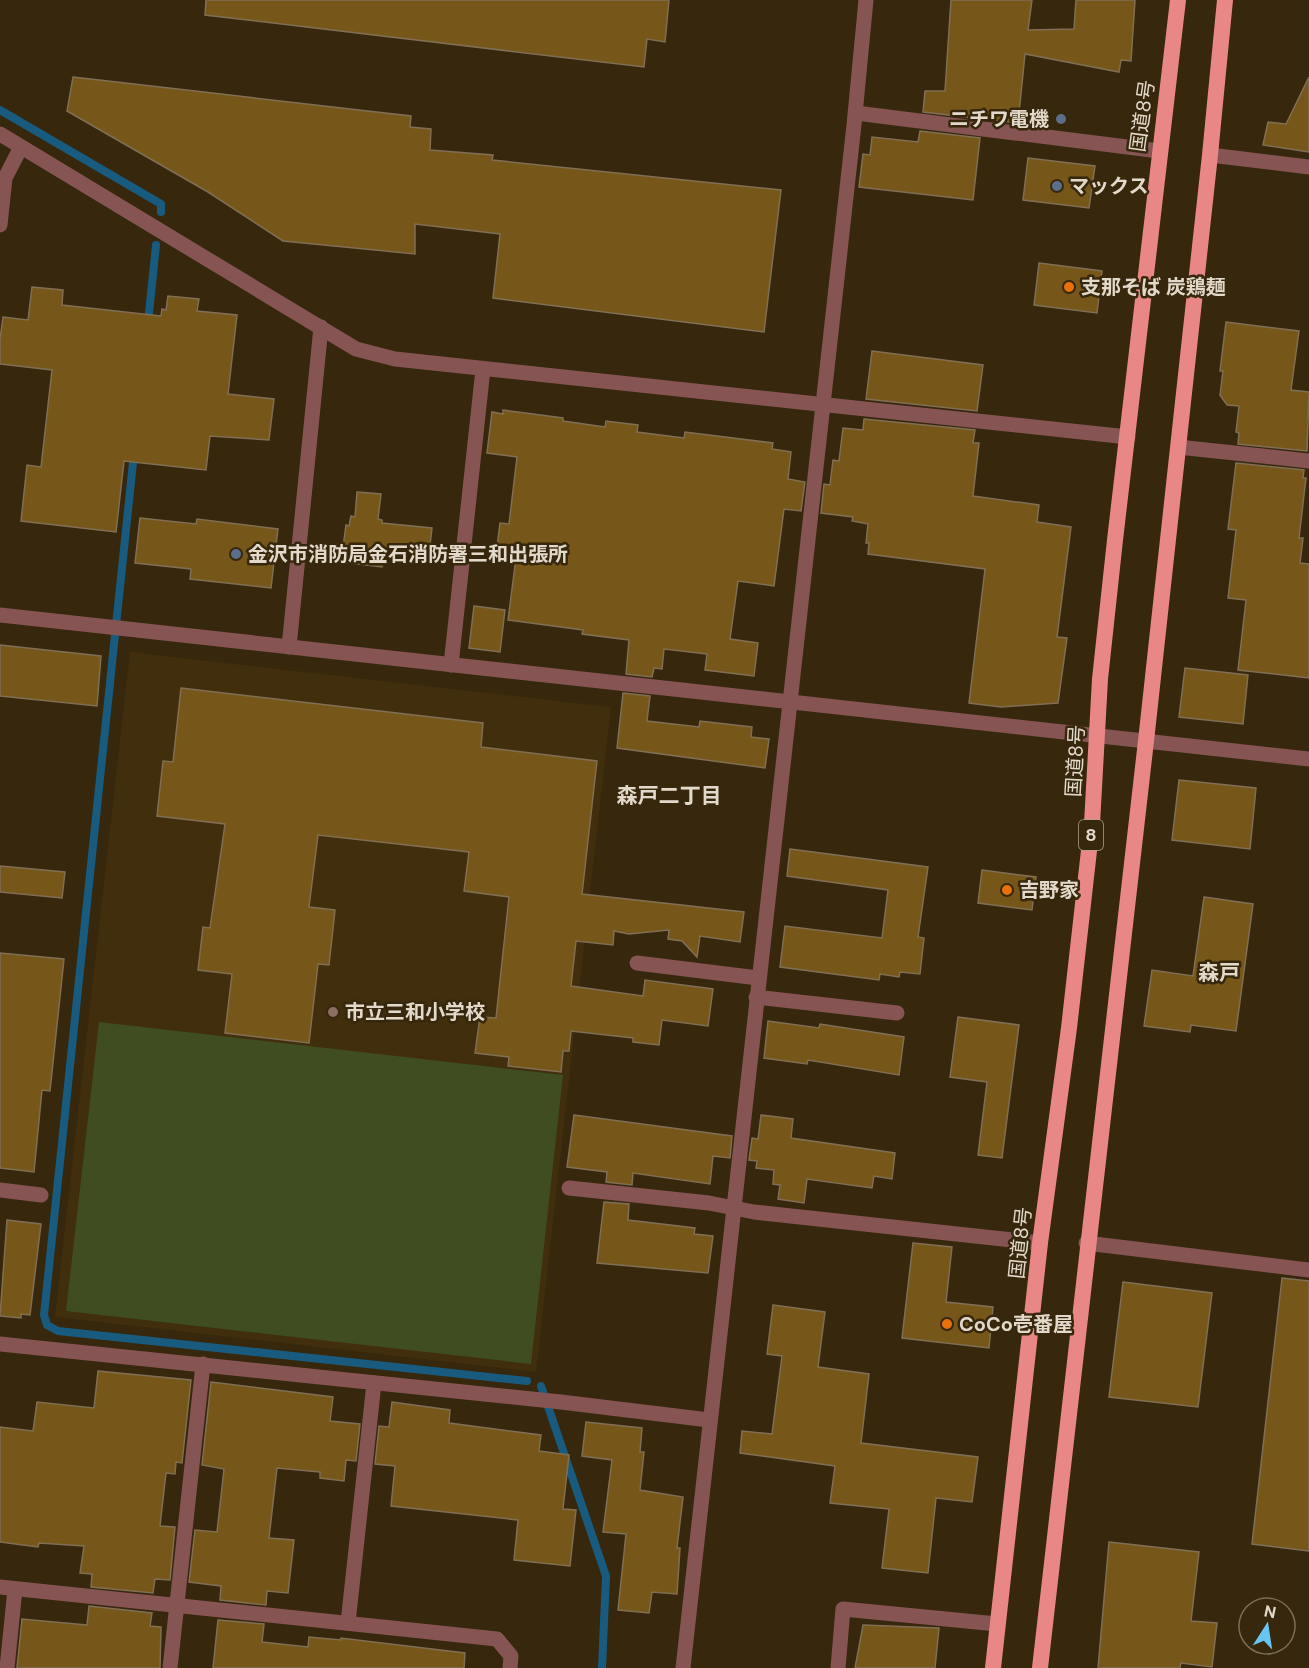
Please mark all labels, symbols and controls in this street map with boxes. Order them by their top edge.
street label: 国道8号 [1124,78,1160,154]
place label: ニチワ電機 [949,106,1049,132]
marker: ニチワ電機 [1054,112,1068,126]
place label: マックス [1069,173,1148,199]
marker: マックス [1050,179,1064,193]
place label: 支那そば 炭鶏麺 [1081,274,1226,300]
marker: 支那そば 炭鶏麺 [1062,280,1076,294]
place label: 金沢市消防局金石消防署三和出張所 [248,541,568,567]
marker: 金沢市消防局金石消防署三和出張所 [229,547,243,561]
street label: 国道8号 [1060,724,1090,798]
district label: 森戸二丁目 [617,782,722,810]
road number: 8 [1079,820,1103,850]
place label: 吉野家 [1019,877,1079,903]
marker: 吉野家 [1000,883,1014,897]
district label: 森戸 [1198,959,1240,987]
place label: 市立三和小学校 [345,999,485,1025]
marker: 市立三和小学校 [326,1005,340,1019]
street label: 国道8号 [1003,1206,1037,1280]
place label: CoCo壱番屋 [959,1311,1073,1337]
marker: CoCo壱番屋 [940,1317,954,1331]
north arrow [1237,1596,1297,1656]
text: N [1262,1600,1278,1623]

